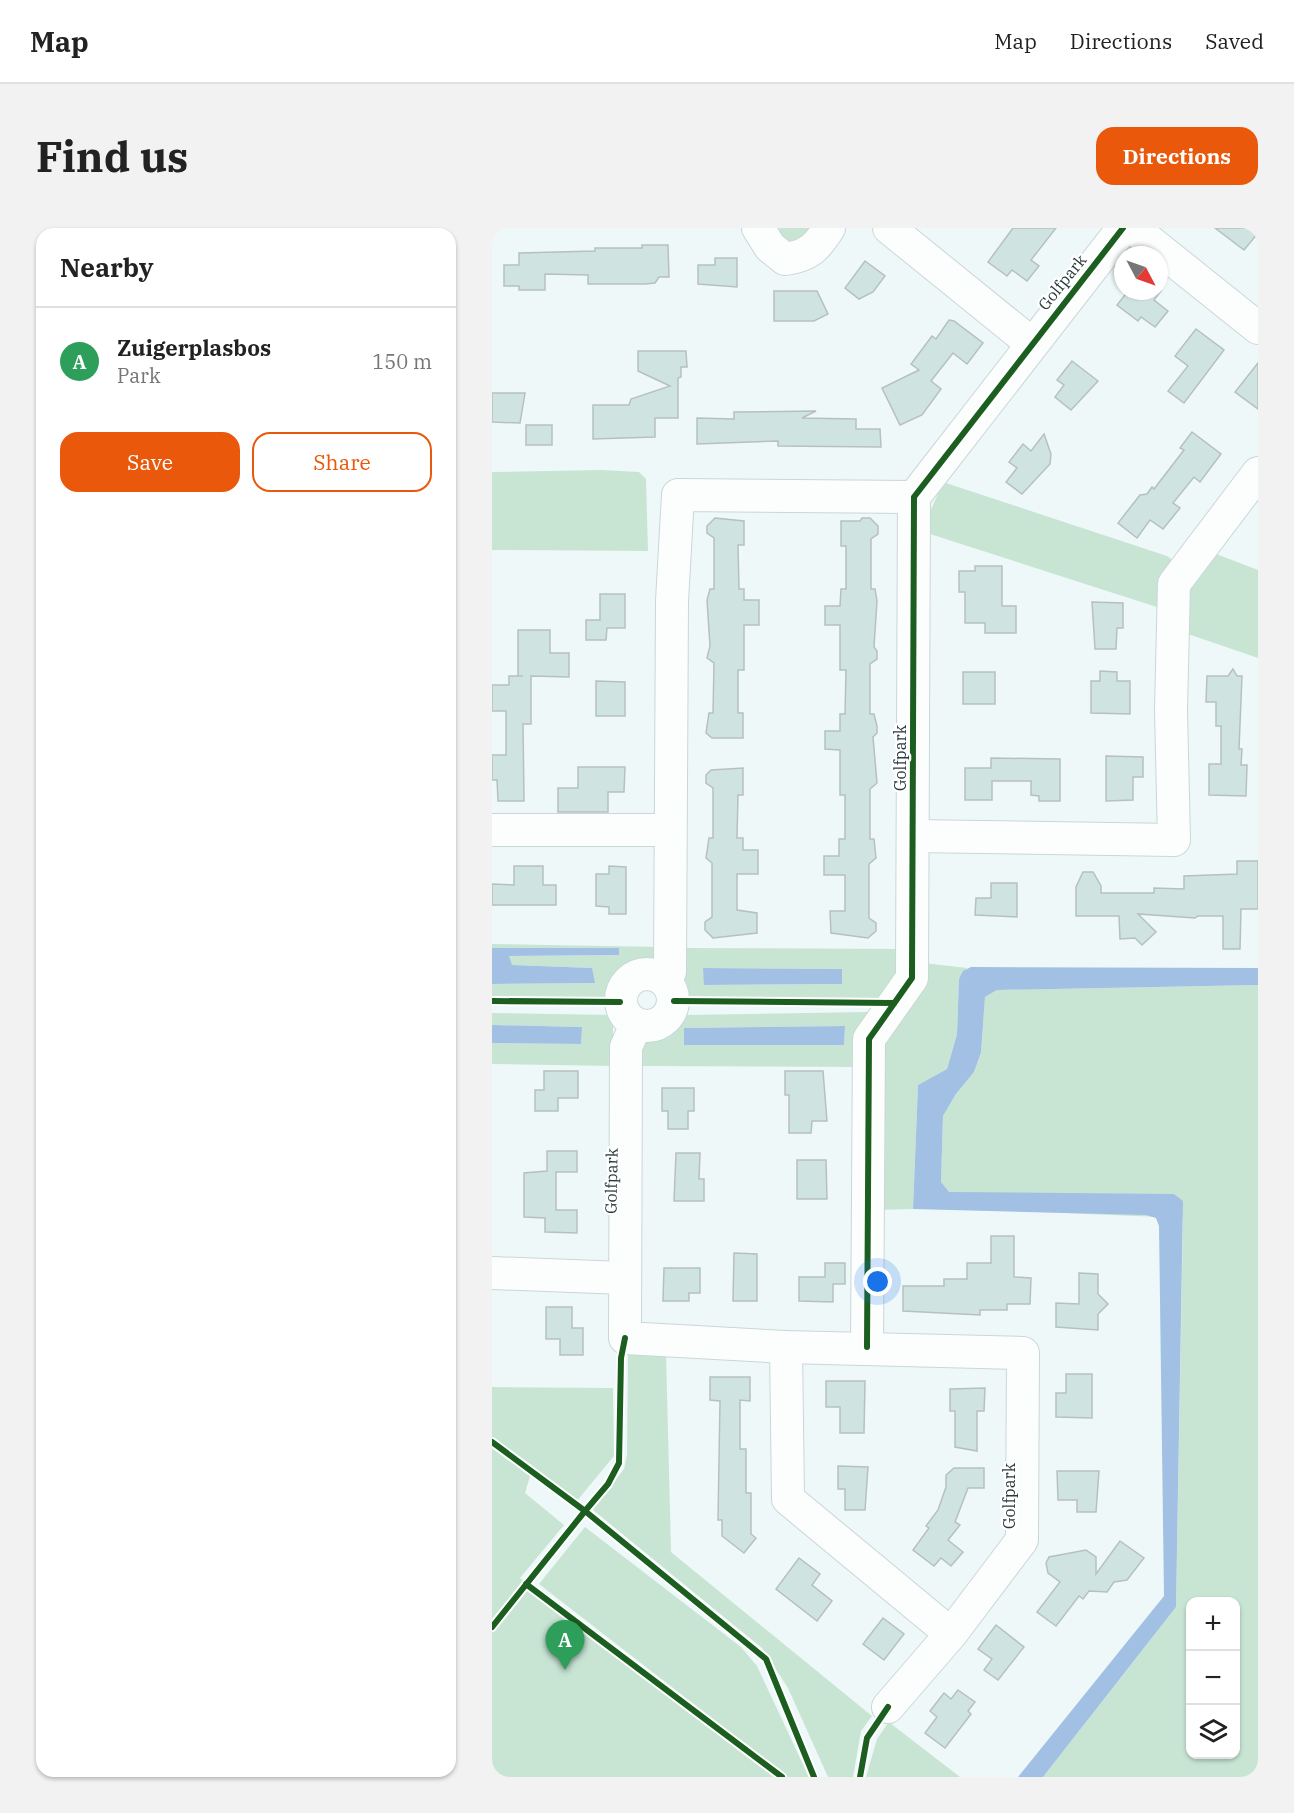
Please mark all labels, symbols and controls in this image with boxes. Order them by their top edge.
text: Map [30,23,89,60]
text: Map [994,27,1037,55]
text: Directions [1070,27,1172,55]
text: Saved [1205,27,1264,55]
button: Directions [1096,127,1258,185]
text: Find us [36,129,188,184]
north arrow [1114,246,1168,300]
text: Nearby [60,250,154,284]
street label: Golfpark [1033,250,1091,314]
text: Zuigerplasbos [117,333,271,362]
text: A [73,348,86,375]
text: 150 m [372,348,432,375]
text: Park [117,362,161,389]
button: Save [60,432,240,492]
button: Share [252,432,432,492]
street label: Golfpark [890,724,910,791]
street label: Golfpark [600,1147,622,1214]
your location [863,1267,892,1296]
street label: Golfpark [999,1462,1019,1529]
map controls [1186,1597,1240,1759]
button: + [1186,1597,1240,1651]
pin: A [546,1620,584,1670]
button: − [1186,1651,1240,1705]
button: layers [1186,1705,1240,1759]

